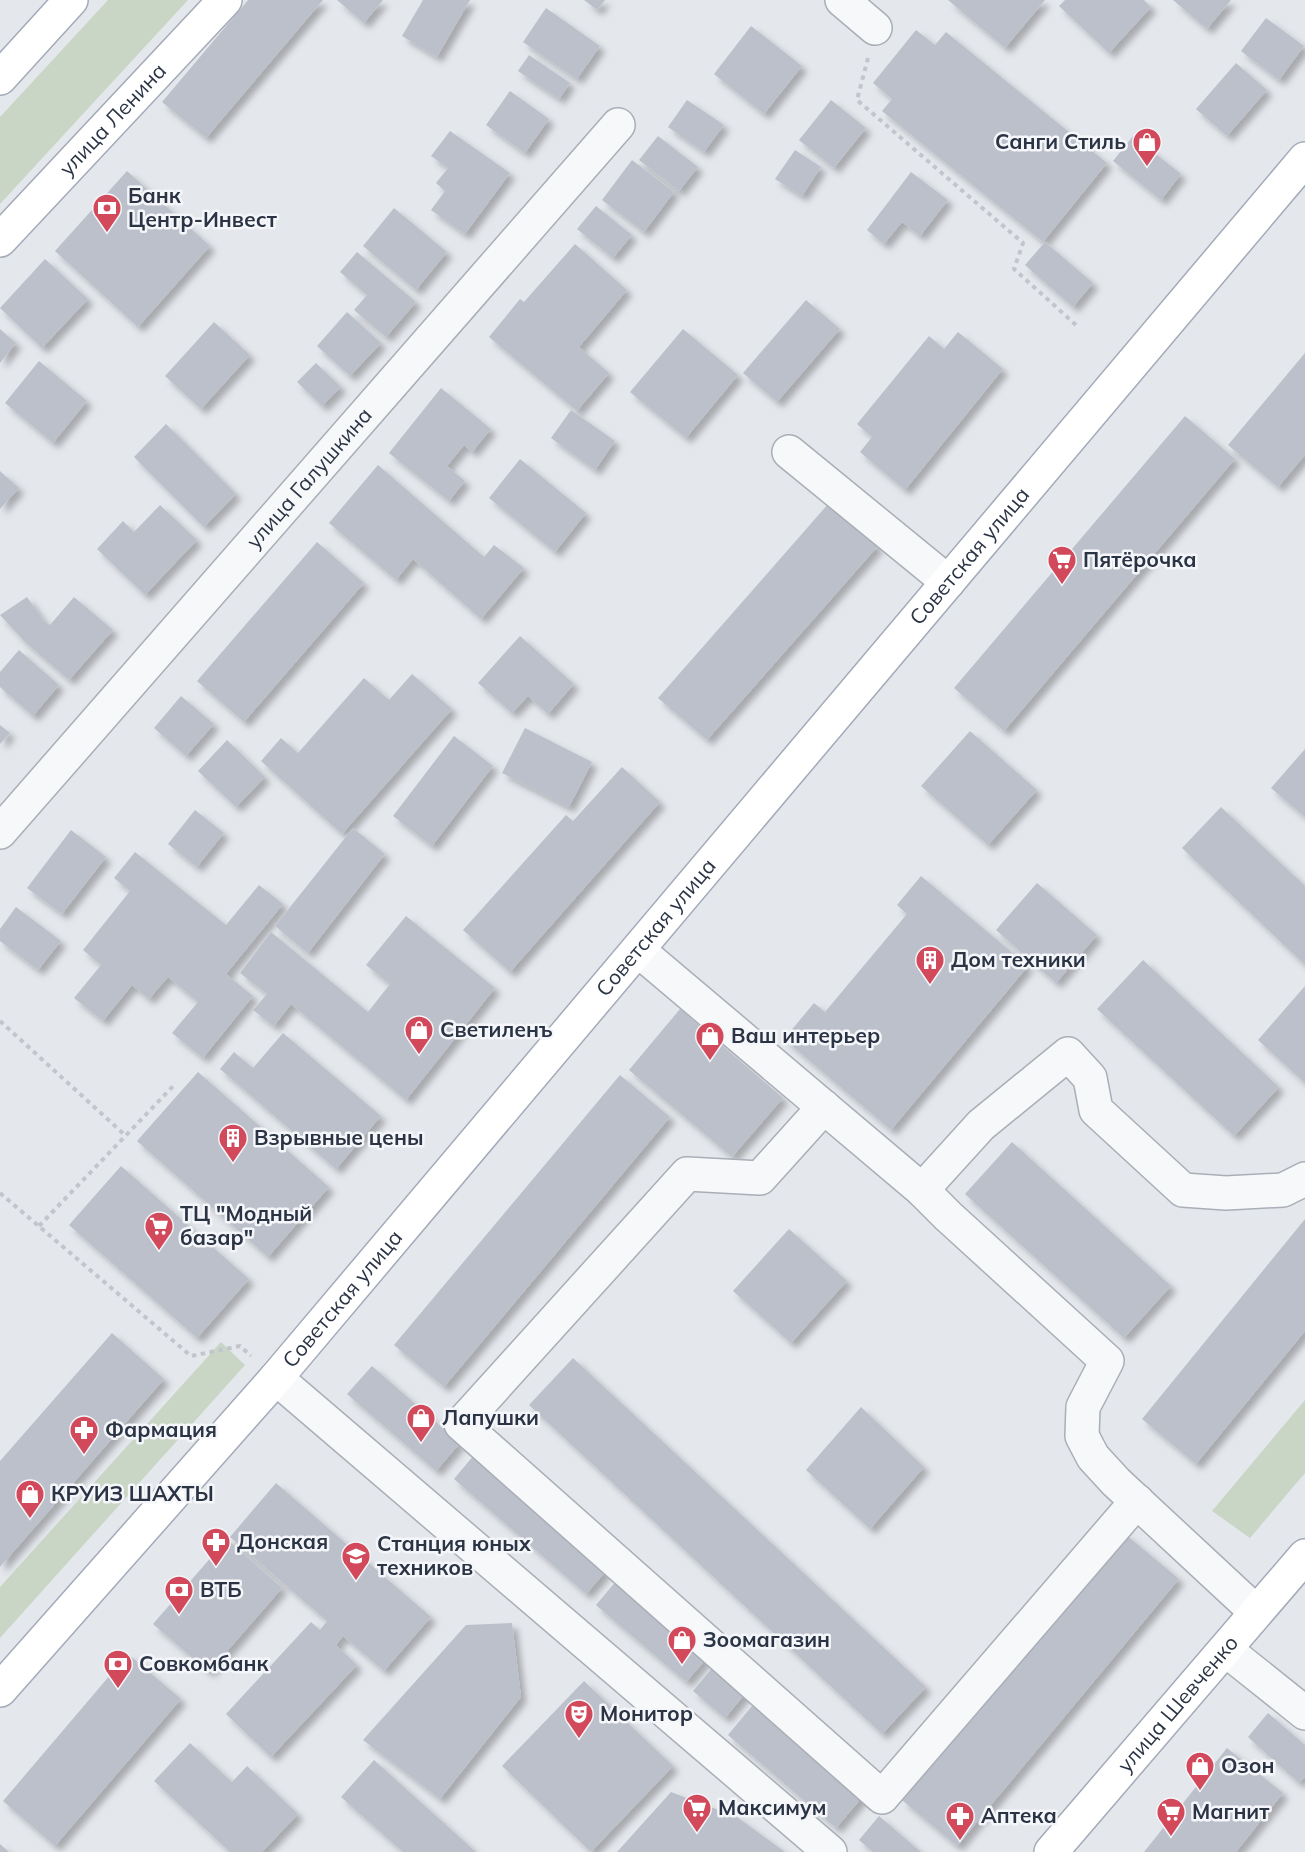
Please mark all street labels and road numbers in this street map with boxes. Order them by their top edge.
street label: улица Ленина [53,57,171,181]
street label: улица Галушкина [240,402,377,553]
street label: Советская улица [903,481,1034,630]
street label: Советская улица [590,853,721,1001]
street label: Советская улица [276,1224,407,1372]
street label: улица Шевченко [1111,1629,1243,1777]

